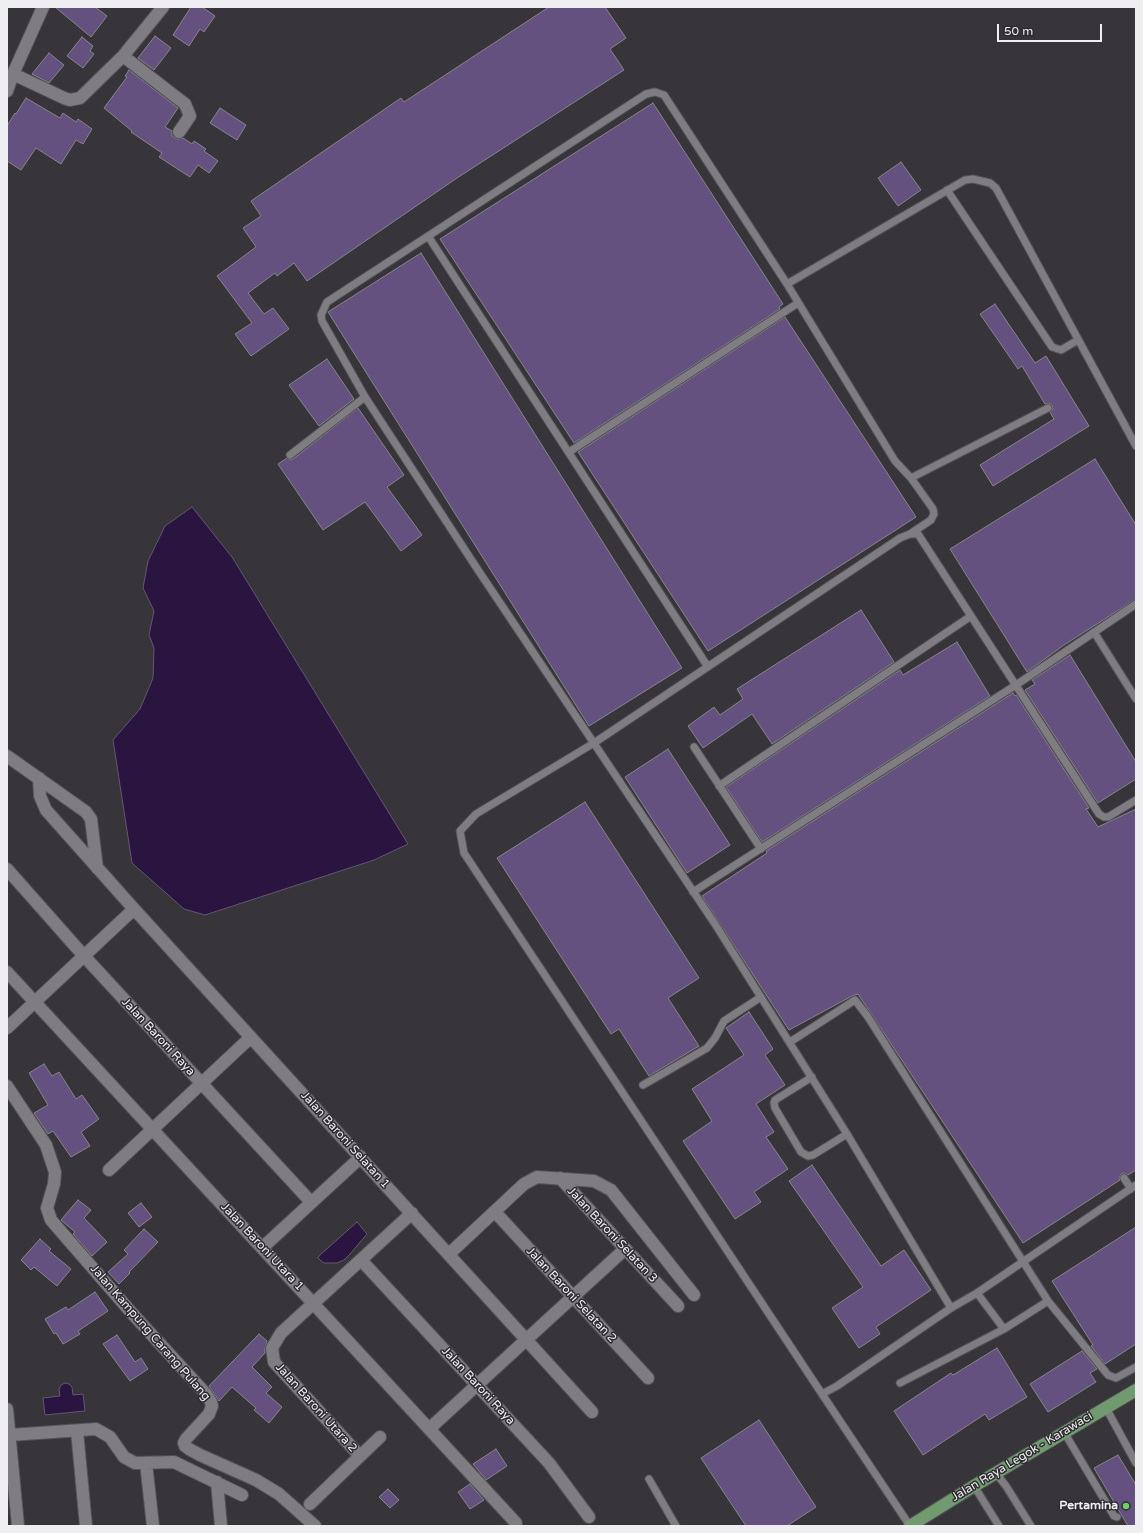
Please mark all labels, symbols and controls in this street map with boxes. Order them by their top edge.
scale bar [999,16,1104,42]
text: 50 m [1004,24,1033,38]
street label: Jalan Baroni Raya [118,995,198,1079]
street label: Jalan Baroni Selatan 1 [298,1088,392,1192]
street label: Jalan Baroni Selatan 3 [564,1184,660,1286]
street label: Jalan Baroni Utara 1 [218,1200,306,1294]
street label: Jalan Baroni Selatan 2 [523,1244,619,1346]
street label: Jalan Kampung Carang Pulang [87,1262,213,1404]
street label: Jalan Baroni Raya [438,1344,518,1428]
street label: Jalan Baroni Utara 2 [272,1360,360,1456]
street label: Jalan Raya Legok - Karawaci [949,1409,1095,1505]
place label: Pertamina [1059,1499,1118,1513]
marker: Pertamina [1121,1501,1131,1511]

